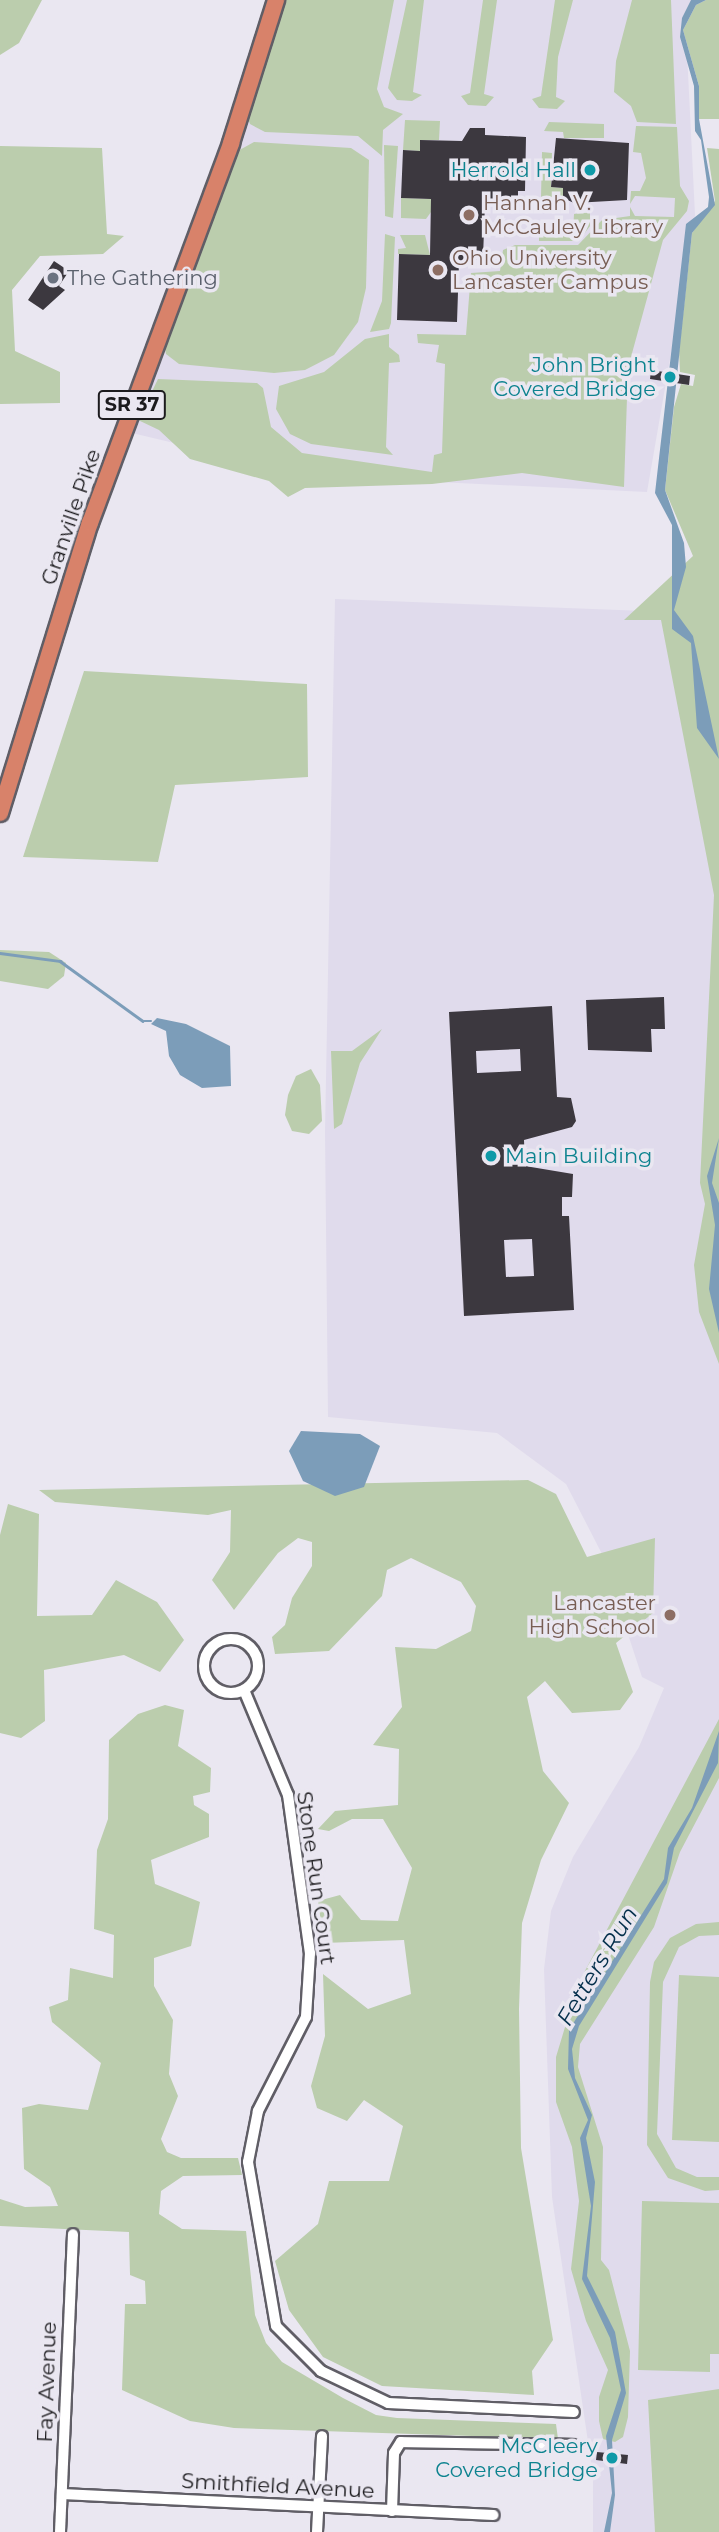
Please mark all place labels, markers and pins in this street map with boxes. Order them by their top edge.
place label: Herrold Hall [451,157,576,183]
marker: Herrold Hall [582,162,598,178]
place label: Hannah V. McCauley Library [483,190,663,240]
marker: Hannah V. McCauley Library [461,207,477,223]
place label: Ohio University Lancaster Campus [452,245,648,295]
marker: Ohio University Lancaster Campus [430,262,446,278]
place label: The Gathering [67,265,218,291]
marker: The Gathering [45,270,61,286]
place label: John Bright Covered Bridge [493,352,656,402]
marker: John Bright Covered Bridge [662,369,678,385]
place label: Main Building [505,1143,653,1169]
marker: Main Building [483,1148,499,1164]
place label: Lancaster High School [528,1590,656,1640]
marker: Lancaster High School [662,1607,678,1623]
place label: McCleery Covered Bridge [435,2433,598,2483]
marker: McCleery Covered Bridge [604,2450,620,2466]

